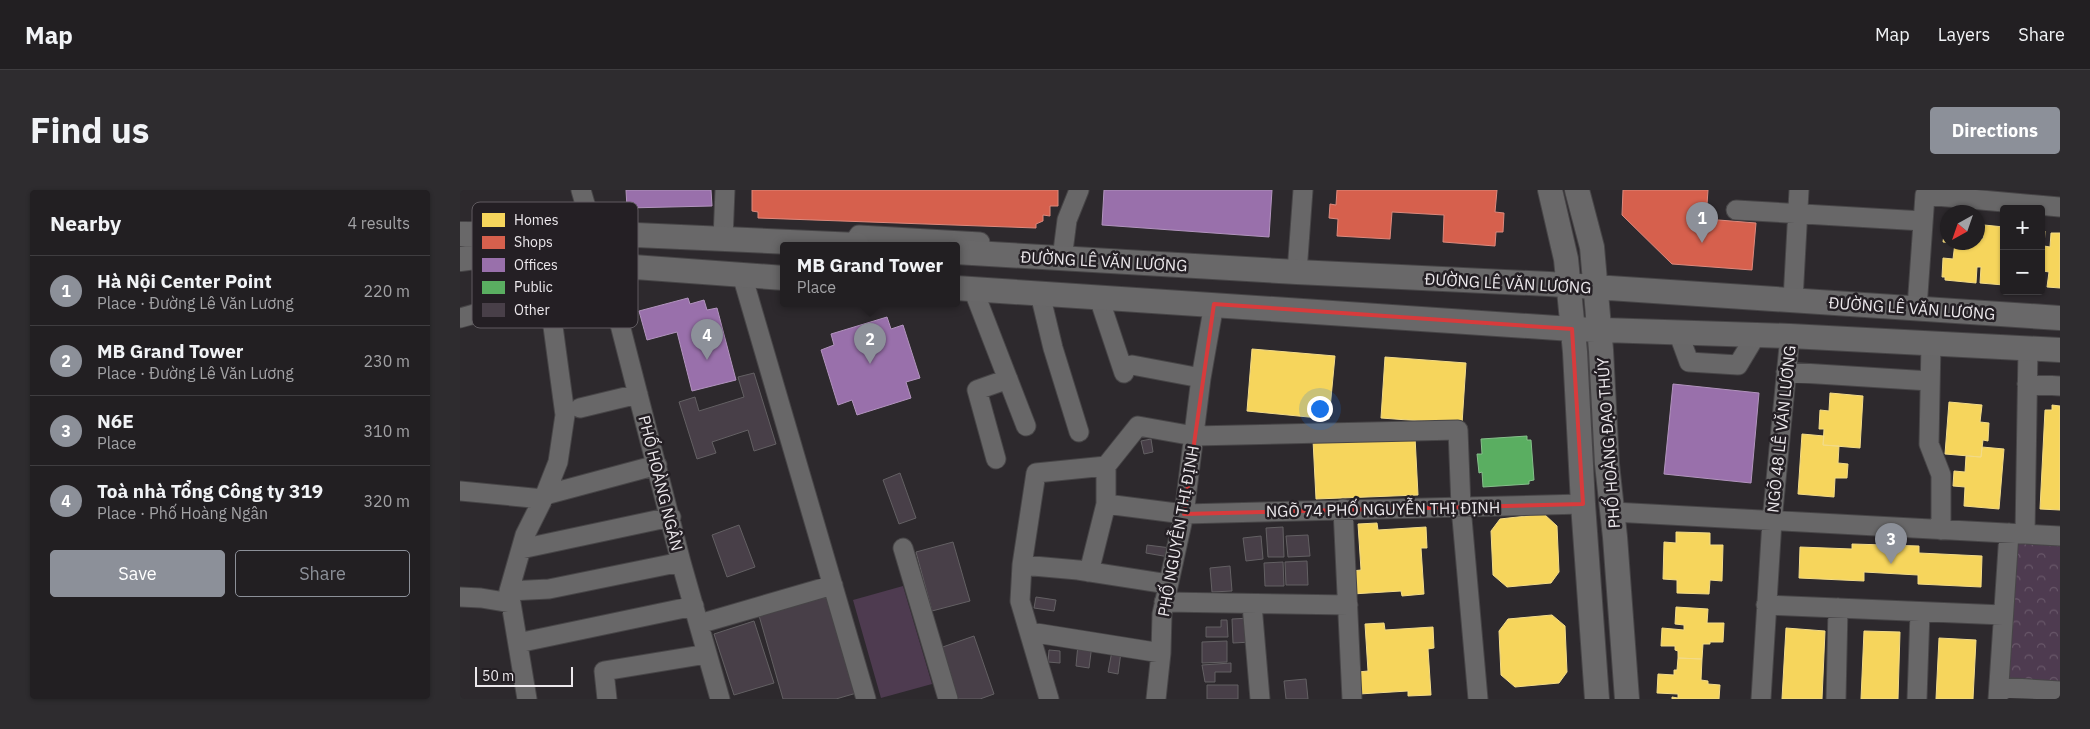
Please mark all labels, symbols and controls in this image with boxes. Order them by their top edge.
text: Map [25,19,73,51]
text: Map [1875,23,1910,46]
text: Layers [1938,23,1990,46]
text: Share [2018,23,2065,46]
text: Find us [30,107,149,153]
button: Directions [1930,107,2060,154]
legend [472,202,638,328]
pin: 1 [1686,202,1718,243]
north arrow [1940,205,1985,250]
map controls [2000,205,2045,295]
button: + [2000,205,2045,250]
text: Nearby [50,209,121,237]
text: Homes [514,211,559,229]
text: 4 results [347,213,410,233]
text: Shops [514,233,553,251]
popup [780,242,960,307]
street label: ĐƯỜNG LÊ VĂN LƯƠNG [1020,246,1188,275]
button: − [2000,250,2045,295]
text: MB Grand Tower [797,253,943,277]
text: Offices [514,256,558,274]
street label: ĐƯỜNG LÊ VĂN LƯƠNG [1424,268,1592,297]
text: Hà Nội Center Point [97,269,272,293]
text: Place [797,277,836,297]
text: Public [514,278,553,296]
text: 1 [61,281,71,301]
text: 220 m [363,281,410,301]
street label: ĐƯỜNG LÊ VĂN LƯƠNG [1828,291,1996,324]
text: Place · Đường Lê Văn Lương [97,293,294,313]
text: Other [514,301,550,319]
pin: 4 [691,319,723,360]
pin: 2 [854,323,886,364]
text: MB Grand Tower [97,339,244,363]
street label: NGÕ 48 LÊ VĂN LƯƠNG [1762,344,1800,514]
text: 2 [61,351,71,371]
text: 230 m [363,351,410,371]
street label: PHỐ HOÀNG ĐẠO THÚY [1589,356,1624,529]
text: Place · Đường Lê Văn Lương [97,363,294,383]
your location [1307,396,1333,422]
text: N6E [97,409,134,433]
street label: PHỐ HOÀNG NGÂN [634,412,690,553]
text: 3 [61,421,71,441]
text: 310 m [363,421,410,441]
text: Place [97,433,136,453]
street label: PHỐ NGUYỄN THỊ ĐỊNH [1150,443,1203,618]
text: Toà nhà Tổng Công ty 319 [97,479,323,503]
text: 4 [61,491,71,511]
text: 320 m [363,491,410,511]
street label: NGÕ 74 PHỐ NGUYỄN THỊ ĐỊNH [1266,494,1500,521]
text: Place · Phố Hoàng Ngân [97,503,268,523]
pin: 3 [1875,523,1907,564]
button: Save [50,550,225,597]
button: Share [235,550,410,597]
scale bar [475,664,572,687]
text: 50 m [482,667,514,685]

